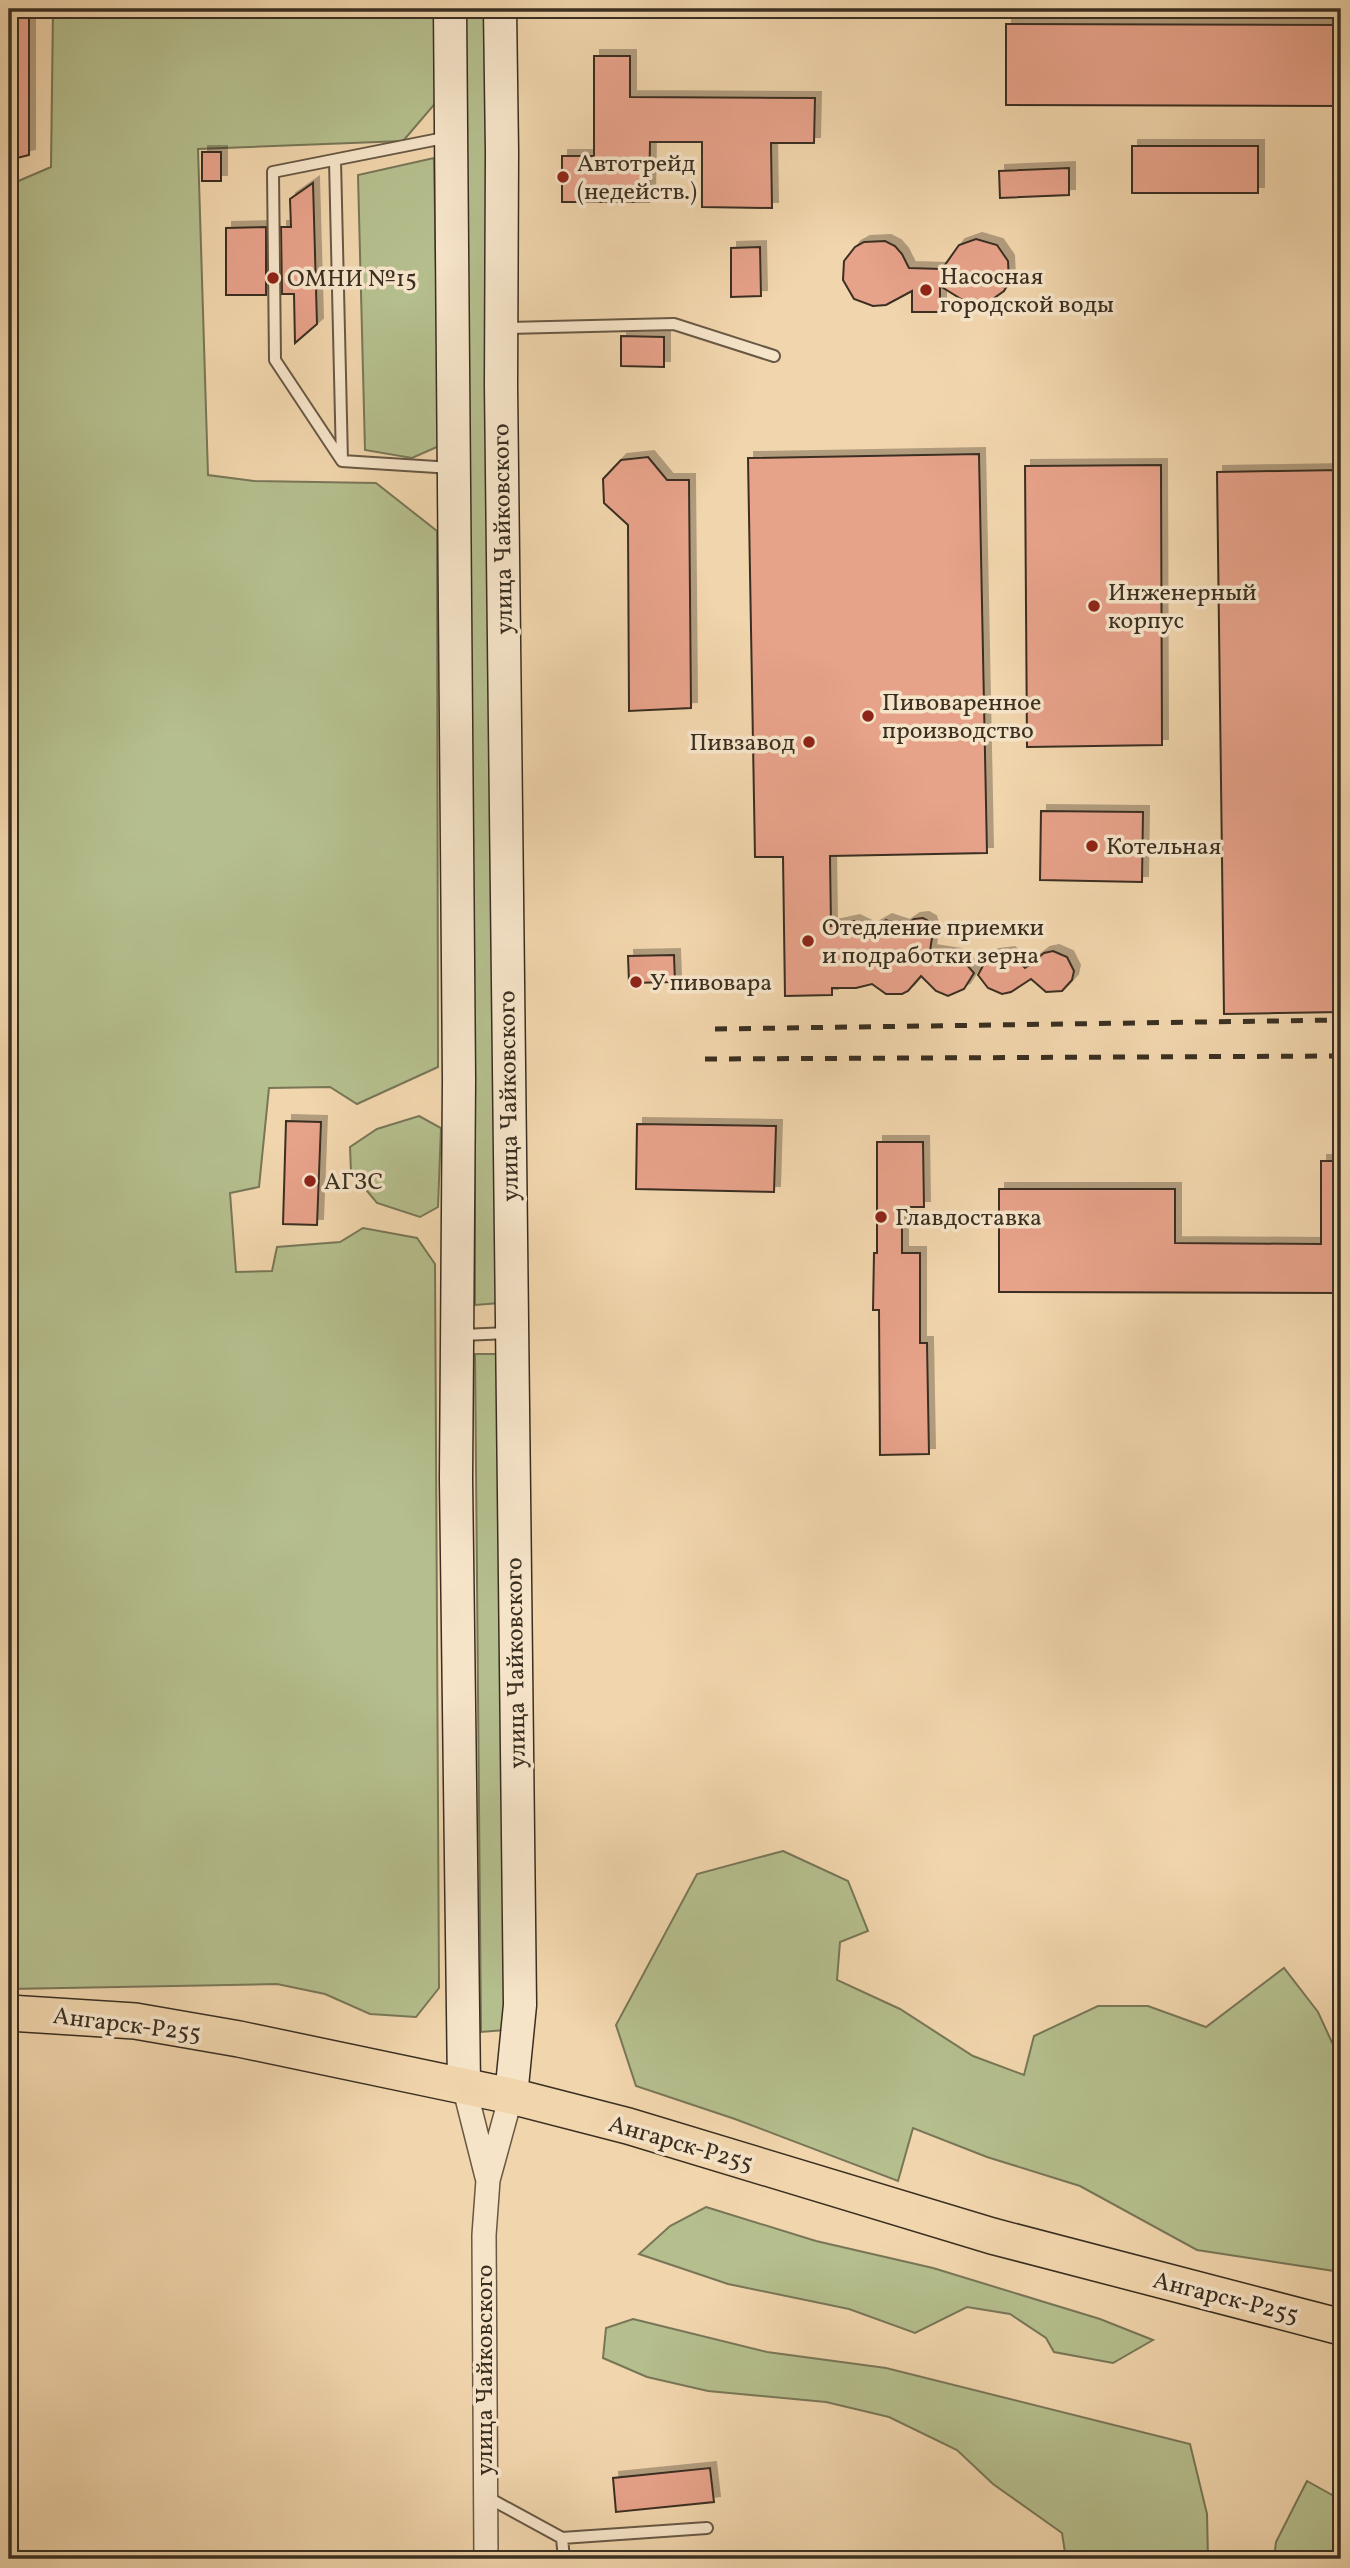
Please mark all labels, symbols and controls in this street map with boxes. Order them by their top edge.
place label: Автотрейд (недейств.) [577,148,697,210]
marker: Автотрейд (недейств.) [555,169,571,185]
place label: Насосная городской воды [940,261,1114,323]
place label: ОМНИ №15 [287,263,417,297]
marker: ОМНИ №15 [265,270,281,286]
marker: Насосная городской воды [918,282,934,298]
street label: улица Чайковского [485,423,523,635]
place label: Инженерный корпус [1108,577,1257,639]
marker: Инженерный корпус [1086,598,1102,614]
place label: Пивоваренное производство [882,687,1041,749]
marker: Пивоваренное производство [860,708,876,724]
place label: Пивзавод [690,727,795,761]
marker: Пивзавод [801,734,817,750]
place label: Котельная [1106,831,1221,865]
marker: Котельная [1084,838,1100,854]
place label: Отедление приемки и подработки зерна [822,912,1044,974]
marker: Отедление приемки и подработки зерна [800,933,816,949]
place label: У пивовара [650,967,772,1001]
marker: У пивовара [628,974,644,990]
street label: улица Чайковского [491,990,529,1202]
place label: АГЗС [324,1166,383,1200]
marker: АГЗС [302,1173,318,1189]
place label: Главдоставка [895,1202,1042,1236]
marker: Главдоставка [873,1209,889,1225]
street label: улица Чайковского [498,1557,536,1769]
street label: Ангарск-Р255 [51,2000,203,2052]
street label: Ангарск-Р255 [604,2108,757,2182]
street label: улица Чайковского [469,2264,503,2476]
street label: Ангарск-Р255 [1149,2264,1302,2333]

